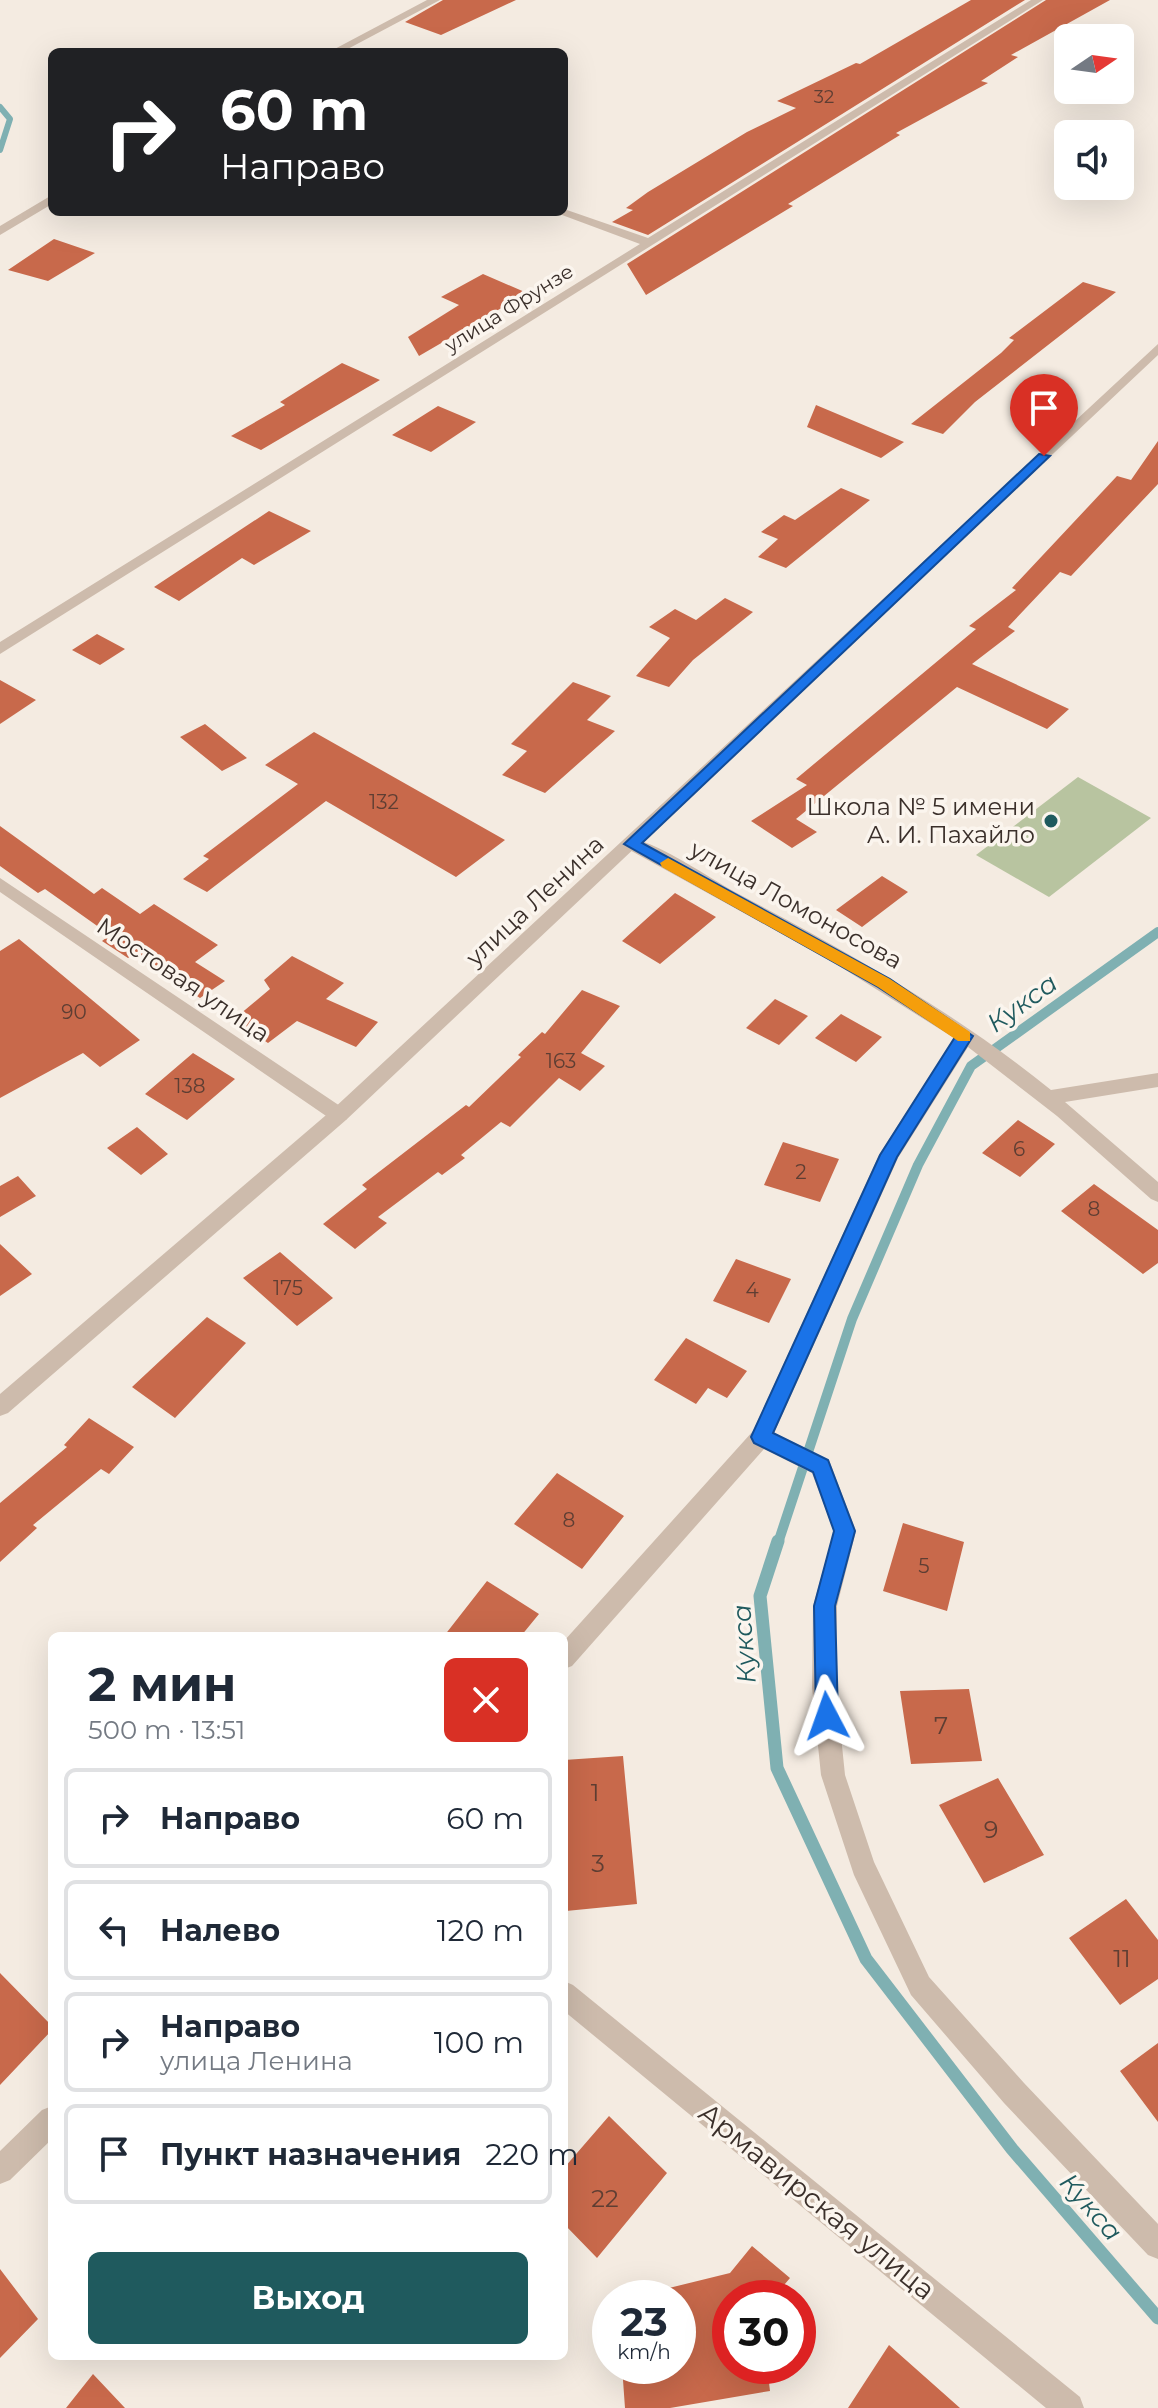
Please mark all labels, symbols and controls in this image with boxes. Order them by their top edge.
north arrow [1054,24,1134,104]
map controls [1054,24,1134,200]
text: 60 m [220,76,368,144]
icon: right [88,80,192,184]
house number: 32 [814,86,834,108]
button: sound [1054,120,1134,200]
text: Направо [220,144,385,188]
street label: улица Фрунзе [439,259,578,358]
pin [1010,374,1078,456]
icon: arrive [1022,386,1066,430]
house number: 132 [369,790,399,814]
place label: Школа № 5 имени А. И. Пахайло [807,792,1035,849]
marker: Школа № 5 имени А. И. Пахайло [1042,812,1060,830]
street label: улица Ленина [459,829,610,973]
street label: улица Ломоносова [684,834,907,975]
street label: Мостовая улица [91,911,275,1048]
water label: Кукса [980,967,1064,1039]
house number: 90 [61,1000,87,1024]
house number: 163 [546,1049,576,1073]
house number: 138 [174,1074,206,1098]
house number: 6 [1013,1137,1025,1161]
house number: 2 [795,1160,807,1184]
house number: 8 [1088,1197,1100,1221]
house number: 175 [273,1276,303,1300]
house number: 4 [745,1278,759,1302]
house number: 8 [563,1508,575,1532]
house number: 5 [918,1554,930,1578]
water label: Кукса [725,1603,763,1685]
text: 2 мин [88,1655,236,1713]
button: close [444,1658,528,1742]
position arrow [785,1674,869,1758]
house number: 7 [934,1711,948,1740]
text: 500 m · 13:51 [88,1714,245,1746]
house number: 1 [591,1778,599,1807]
icon: right [92,1796,136,1840]
text: Направо [160,1800,300,1837]
text: 60 m [446,1800,524,1837]
house number: 9 [984,1815,998,1844]
house number: 3 [591,1849,605,1878]
icon: left [92,1908,136,1952]
text: Налево [160,1912,280,1949]
text: 120 m [437,1912,524,1949]
house number: 11 [1113,1944,1131,1973]
text: Направо [160,2008,300,2045]
icon: right [92,2020,136,2064]
text: 100 m [434,2024,524,2061]
text: улица Ленина [160,2045,353,2077]
street label: Армавирская улица [692,2095,942,2307]
icon: arrive [92,2132,136,2176]
text: Пункт назначения [160,2136,461,2173]
text: 220 m [485,2136,579,2173]
water label: Кукса [1053,2167,1129,2247]
house number: 22 [591,2184,619,2213]
button: Выход [88,2252,528,2344]
speed limit sign: 30 [712,2280,816,2384]
text: 23 [620,2297,668,2346]
text: km/h [617,2340,671,2364]

